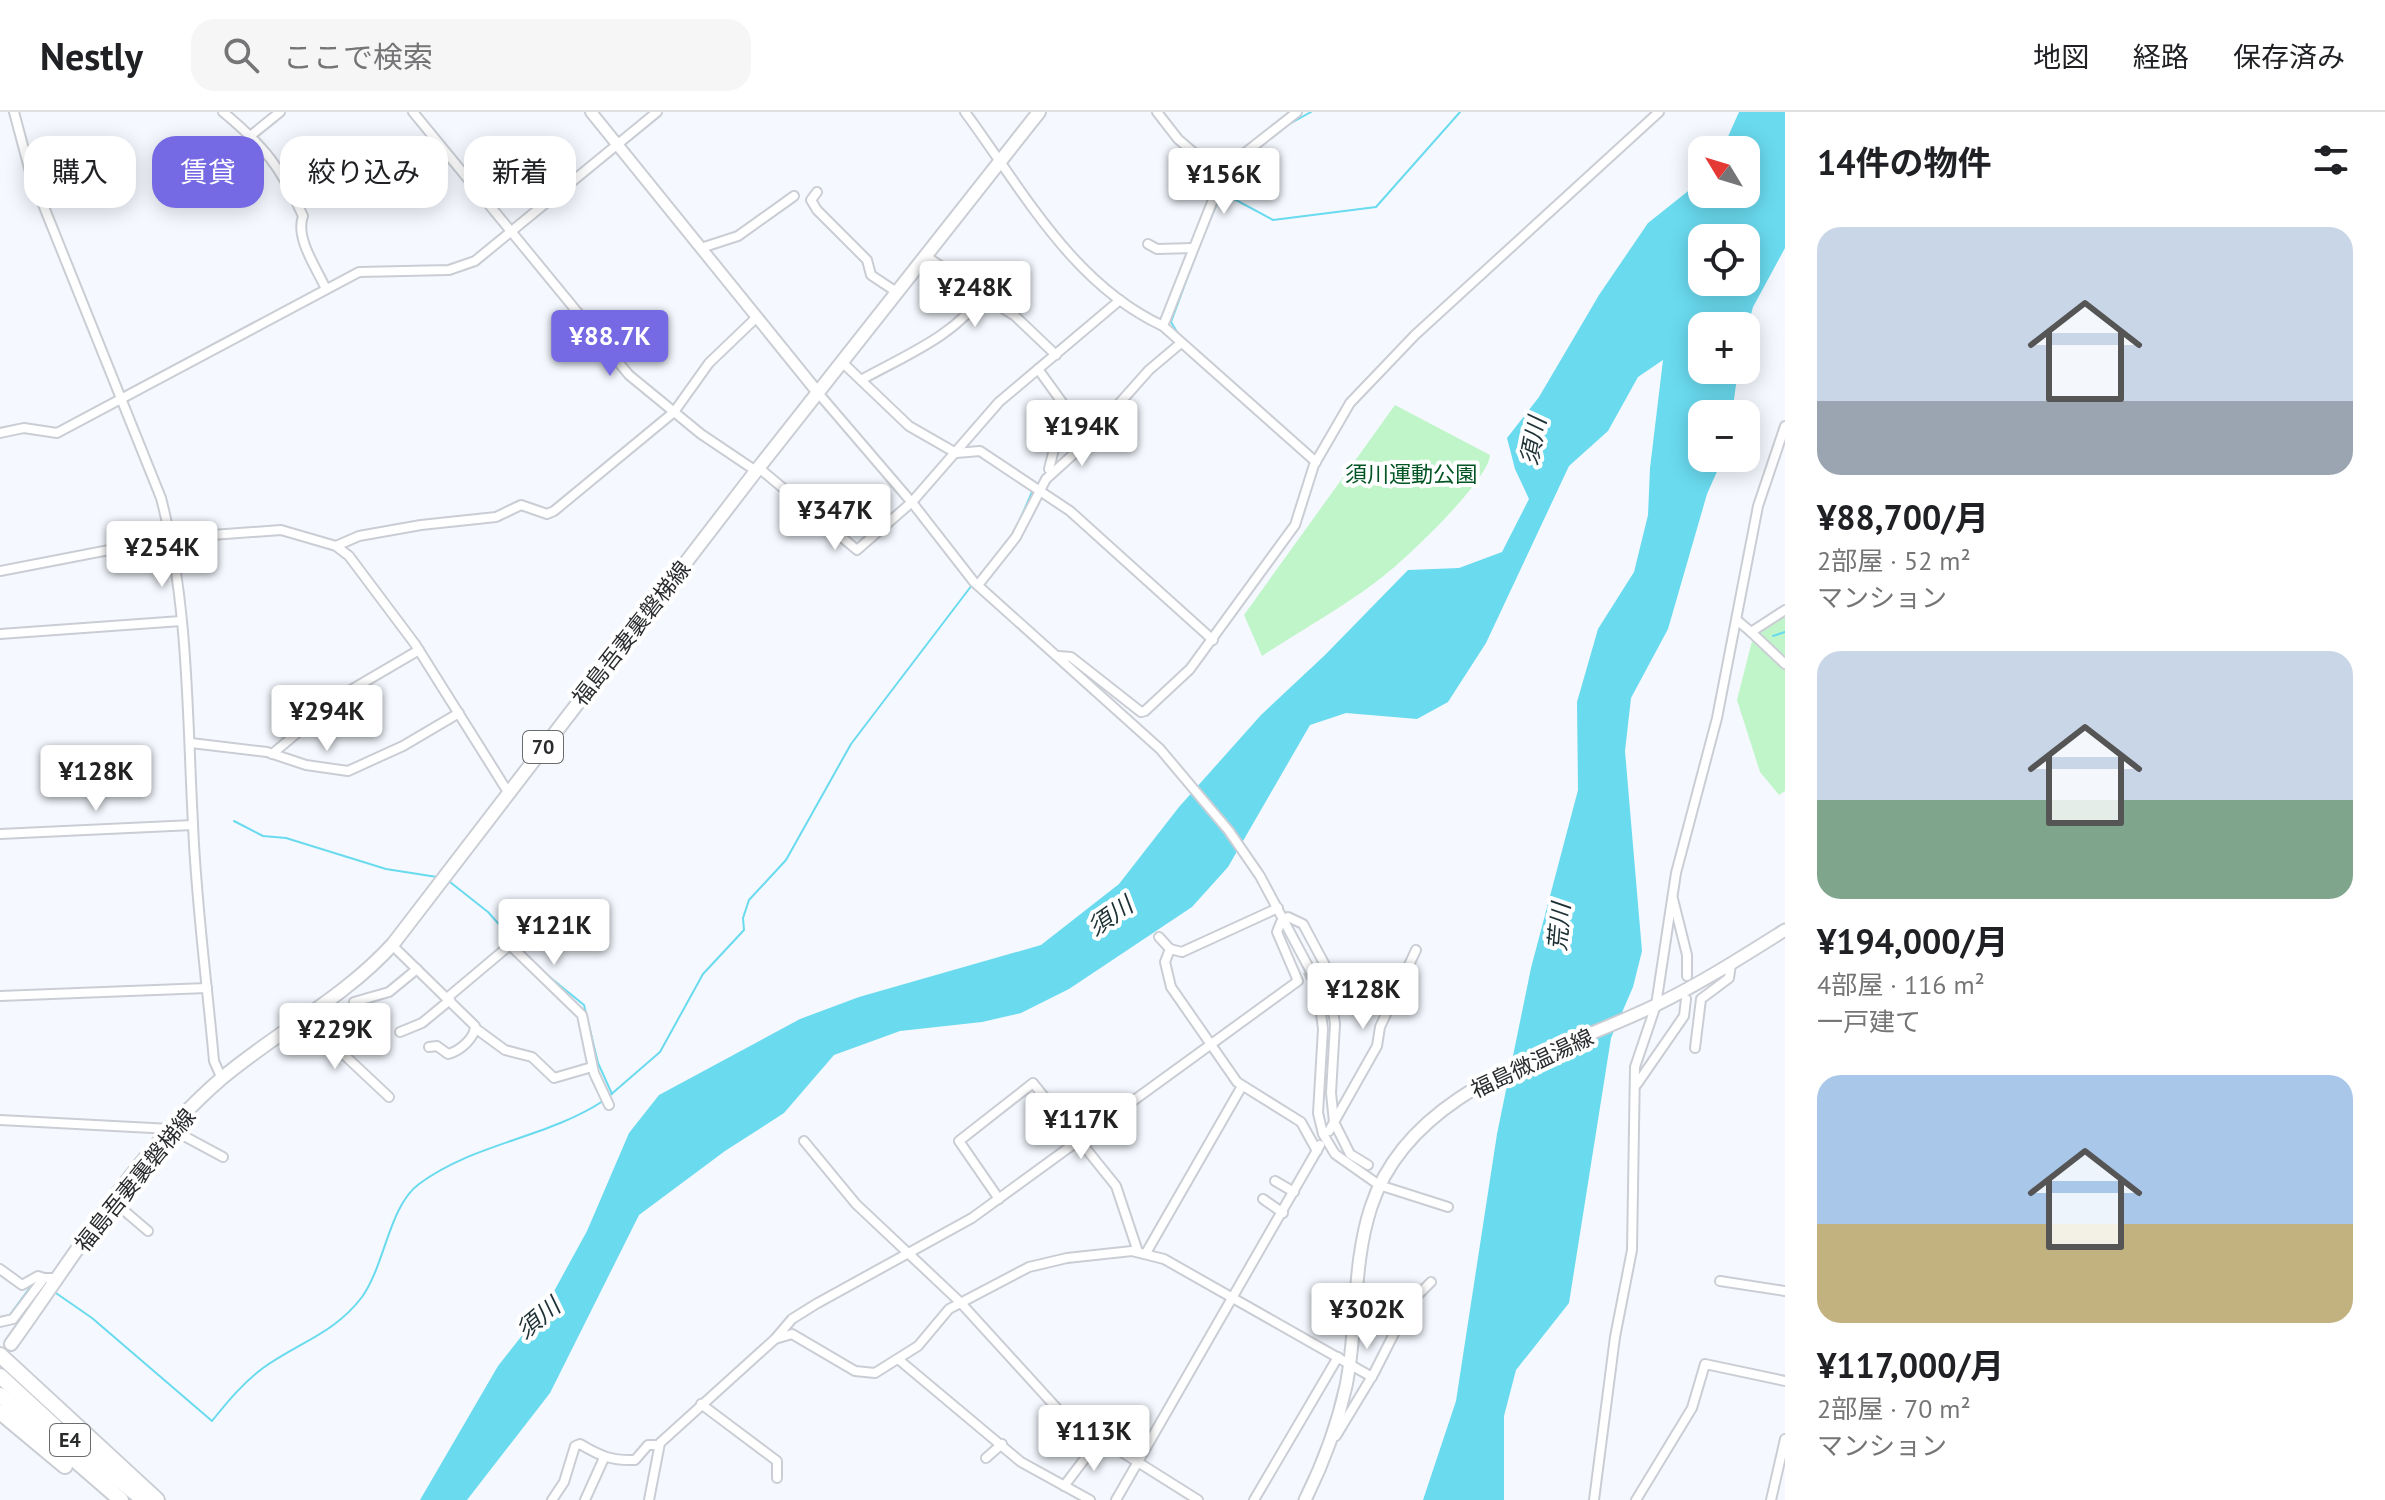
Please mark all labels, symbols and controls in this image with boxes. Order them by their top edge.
search box [191,19,751,91]
text: Nestly [40,31,143,80]
icon: search [219,33,263,77]
text: ここで検索 [283,37,433,76]
text: 地図 [2033,38,2089,75]
text: 経路 [2133,38,2189,75]
text: 保存済み [2233,38,2345,75]
chip: 購入 [24,136,136,208]
chip: 賃貸 [152,136,264,208]
chip: 絞り込み [280,136,448,208]
chip: 新着 [464,136,576,208]
north arrow [1688,136,1760,208]
map controls [1688,136,1760,472]
icon: filters [2309,138,2353,182]
text: 14件の物件 [1817,140,1992,184]
pin: ¥156K [1168,148,1280,216]
text: ¥156K [1186,157,1262,190]
button: locate [1688,224,1760,296]
pin: ¥248K [919,261,1031,329]
text: ¥248K [937,270,1013,303]
icon: home [2013,279,2157,423]
pin: ¥88.7K [545,310,675,378]
button: + [1688,312,1760,384]
text: ¥88.7K [569,319,651,352]
pin: ¥194K [1026,400,1138,468]
button: − [1688,400,1760,472]
text: ¥194K [1044,409,1120,442]
water label: 須川 [1513,412,1553,468]
park label: 須川運動公園 [1345,460,1477,488]
pin: ¥347K [779,484,891,552]
text: ¥347K [797,493,873,526]
text: ¥88,700/月 [1817,495,1989,539]
pin: ¥254K [106,521,218,589]
text: ¥254K [124,530,200,563]
text: 2部屋 · 52 m² [1817,544,1971,577]
street label: 福島吾妻裏磐梯線 [566,555,696,711]
text: マンション [1817,581,1947,614]
pin: ¥294K [271,685,383,753]
text: ¥294K [289,694,365,727]
icon: home [2013,703,2157,847]
road number: 70 [523,731,563,763]
pin: ¥128K [40,745,152,813]
text: ¥128K [58,754,134,787]
water label: 須川 [1081,888,1141,942]
pin: ¥121K [498,899,610,967]
water label: 荒川 [1541,899,1577,952]
text: ¥121K [516,908,592,941]
text: ¥194,000/月 [1817,919,2008,963]
pin: ¥128K [1307,963,1419,1031]
text: 4部屋 · 116 m² [1817,968,1985,1001]
text: ¥128K [1325,972,1401,1005]
pin: ¥229K [279,1003,391,1071]
text: 一戸建て [1817,1005,1921,1038]
text: ¥229K [297,1012,373,1045]
street label: 福島微温湯線 [1466,1022,1598,1104]
pin: ¥117K [1025,1093,1137,1161]
text: ¥117K [1043,1102,1119,1135]
street label: 福島吾妻裏磐梯線 [69,1103,201,1257]
icon: home [2013,1127,2157,1271]
pin: ¥302K [1311,1283,1423,1351]
water label: 須川 [510,1289,569,1345]
text: ¥302K [1329,1292,1405,1325]
text: ¥117,000/月 [1817,1343,2004,1387]
text: 2部屋 · 70 m² [1817,1392,1971,1425]
pin: ¥113K [1038,1405,1150,1473]
text: ¥113K [1056,1414,1132,1447]
road number: E4 [50,1424,90,1456]
text: マンション [1817,1429,1947,1462]

